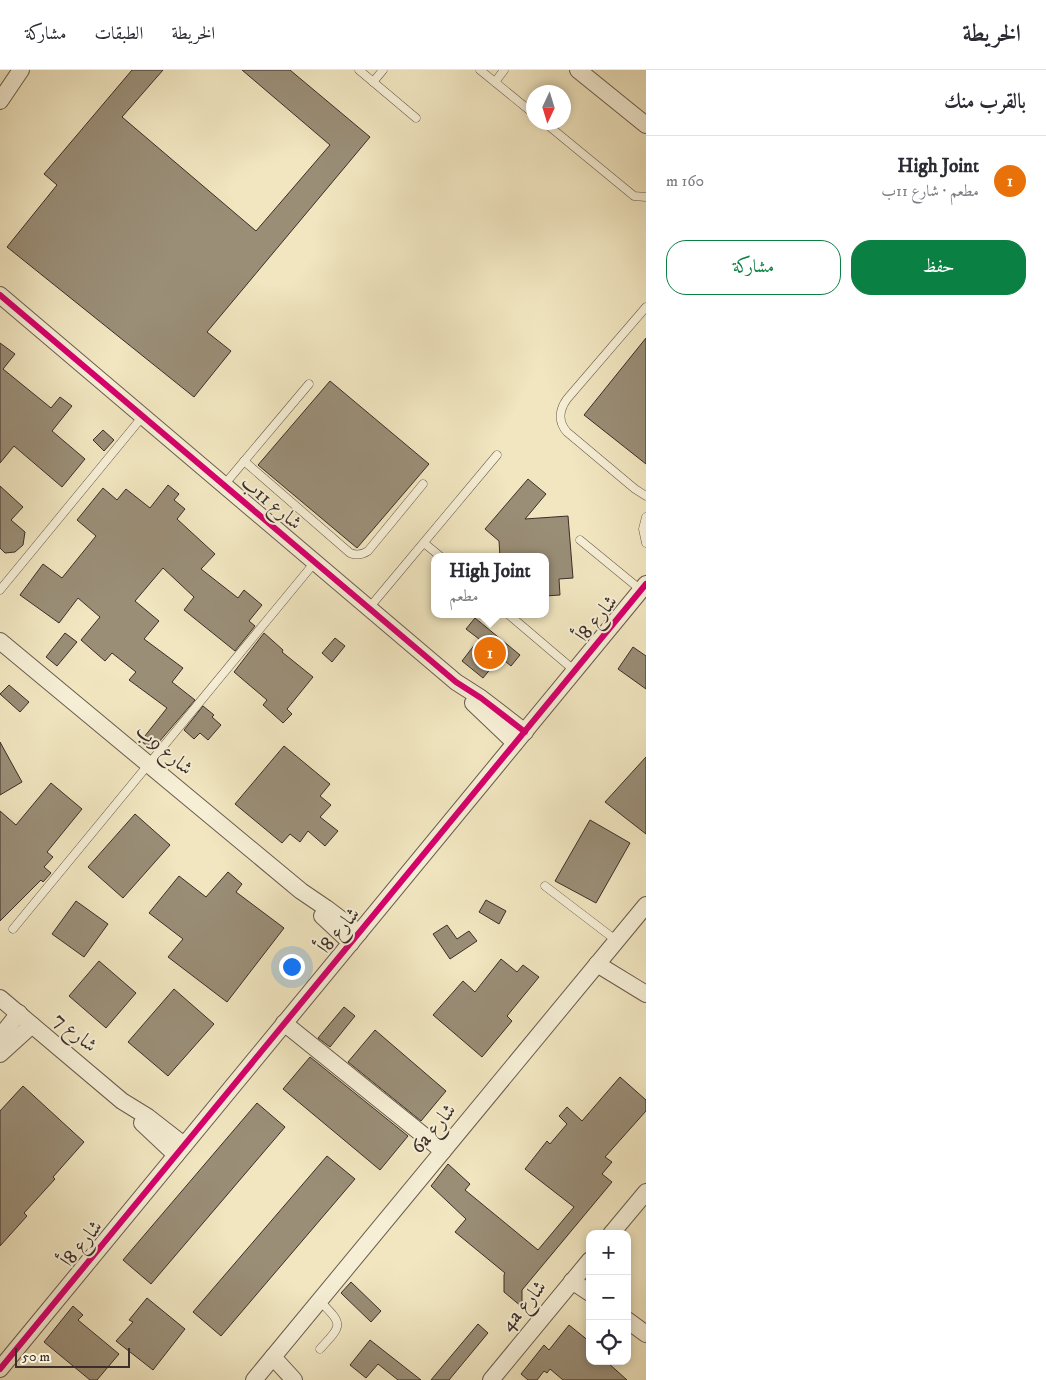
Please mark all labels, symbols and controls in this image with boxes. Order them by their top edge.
text: الخريطة [963,19,1021,49]
text: مشاركة [25,23,66,45]
text: الطبقات [94,23,143,45]
text: الخريطة [171,23,215,45]
north arrow [526,85,571,130]
text: بالقرب منك [944,89,1026,115]
text: High Joint [898,155,979,178]
text: 160 m [666,171,704,191]
text: 1 [1007,171,1013,191]
text: مطعم · شارع 11ب [881,181,979,201]
button: مشاركة [666,240,841,295]
button: حفظ [851,240,1026,295]
street label: شارع 11ب [233,470,307,539]
popup [431,553,549,618]
text: High Joint [449,560,531,583]
text: مطعم [449,586,479,606]
street label: شارع 8أ [568,588,627,650]
pin: 1 [474,634,506,672]
street label: شارع 9ب [128,719,198,784]
street label: شارع 8أ [310,900,369,962]
your location [279,954,305,980]
street label: شارع 7 [45,1007,102,1062]
street label: 6a شارع [406,1099,465,1162]
street label: شارع 8أ [53,1213,112,1275]
map controls [586,1230,631,1365]
button: + [586,1230,631,1275]
street label: 4a شارع [495,1275,556,1339]
button: − [586,1275,631,1320]
button: locate [586,1320,631,1365]
scale bar [15,1345,130,1368]
text: 50 m [22,1348,50,1366]

